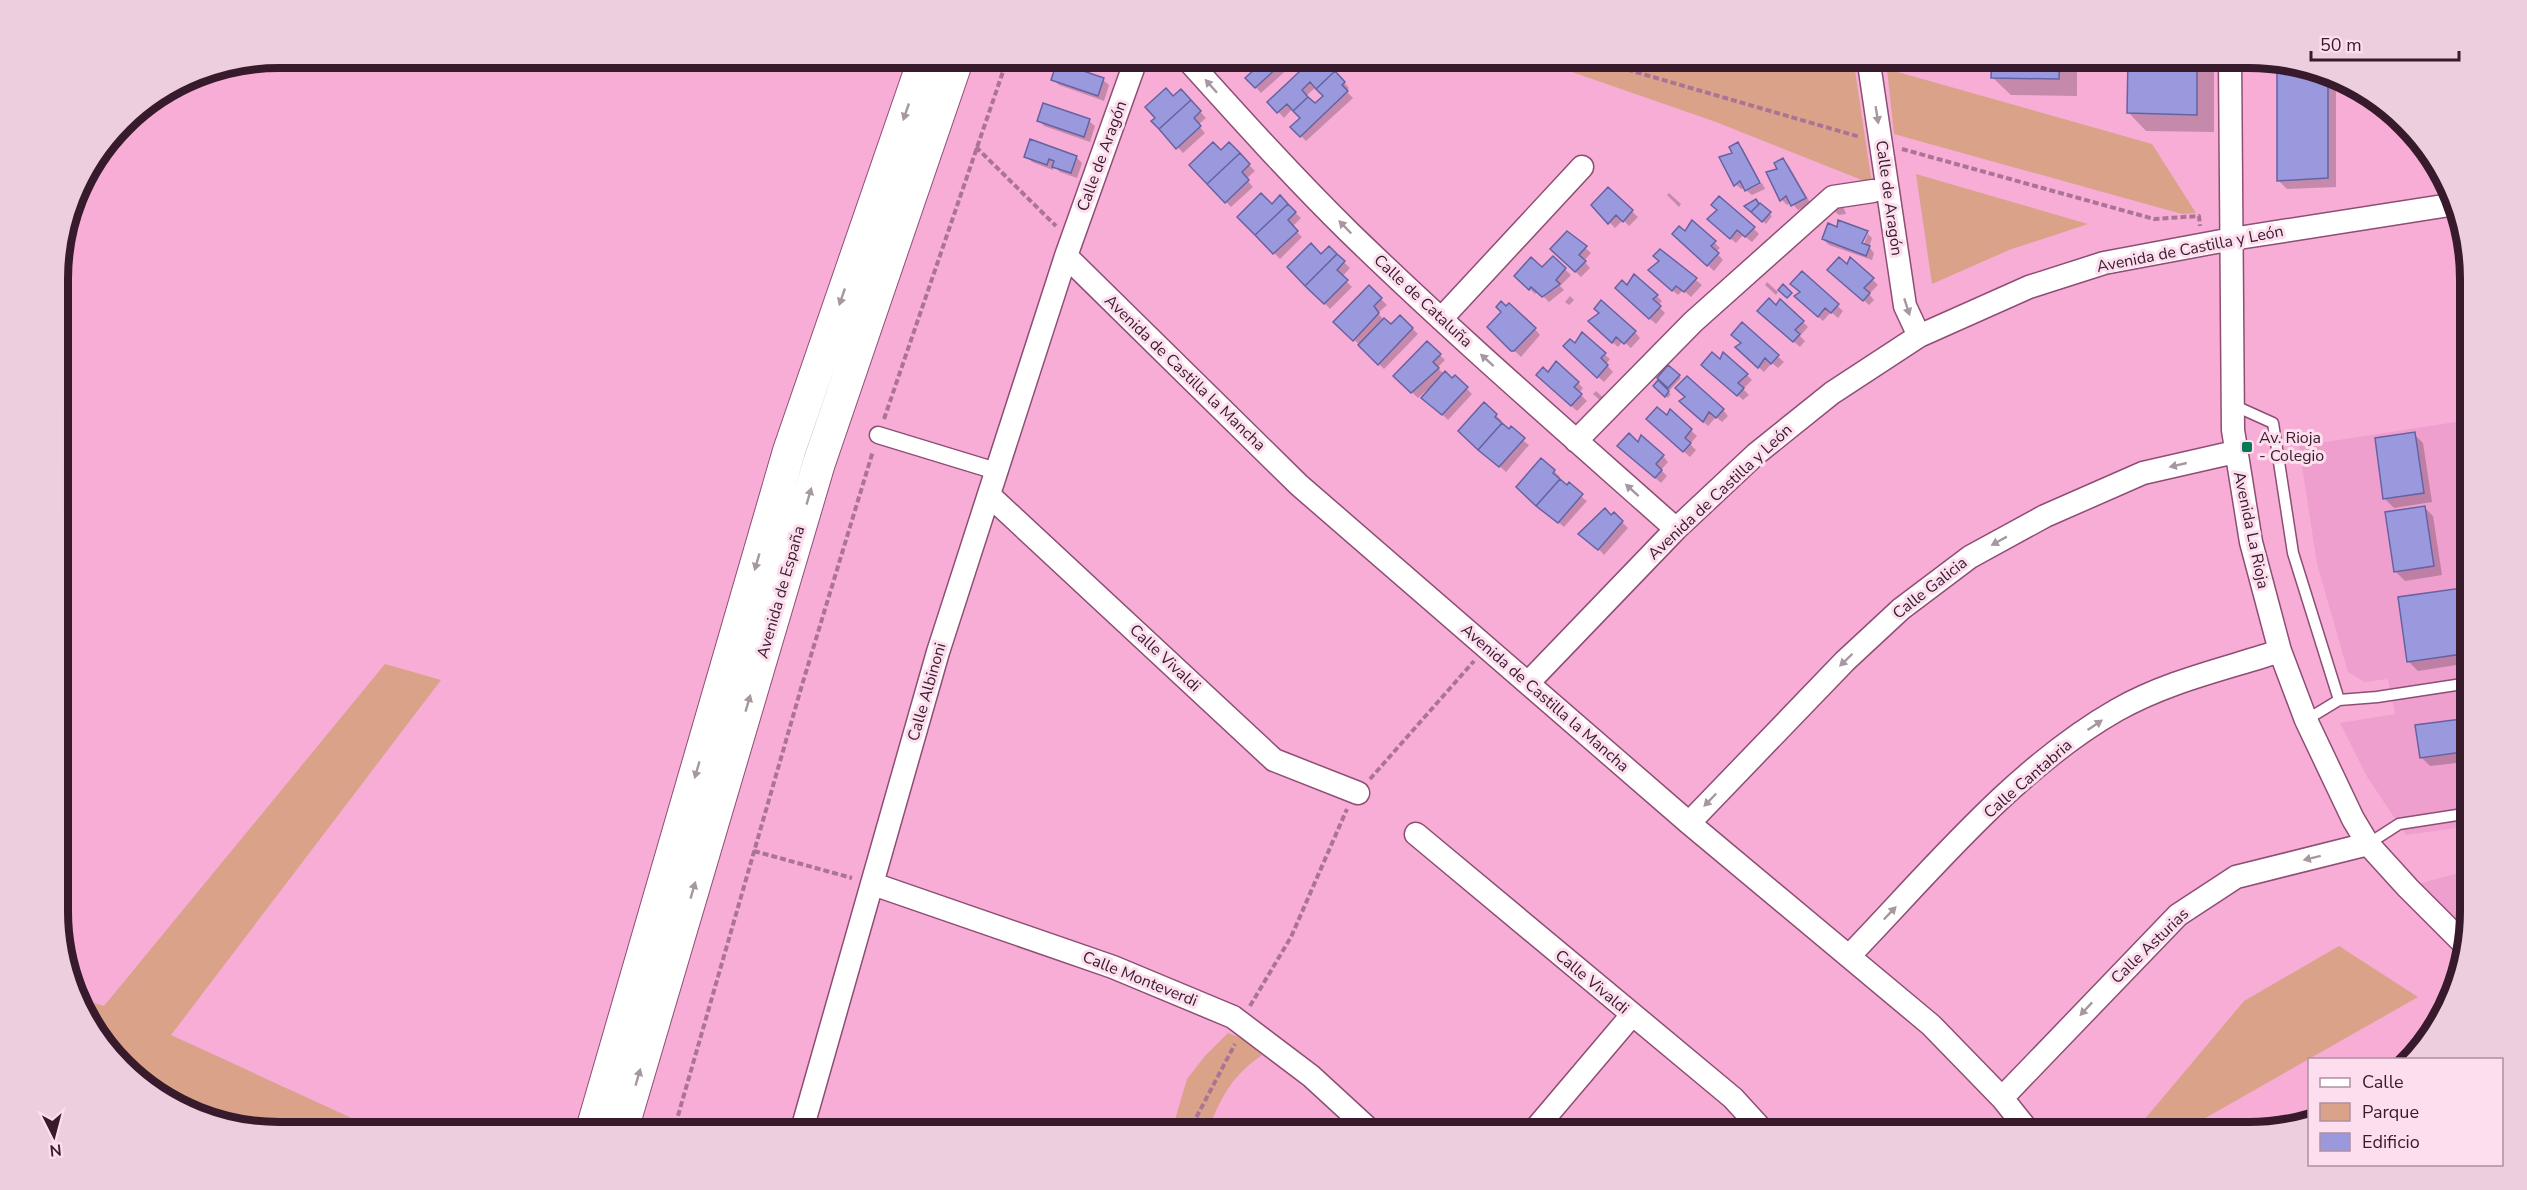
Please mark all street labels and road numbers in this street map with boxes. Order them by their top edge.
street label: Calle de Aragón [1072,98,1132,214]
street label: Calle de Aragón [1870,139,1908,257]
street label: Avenida de Castilla y León [2095,220,2285,278]
street label: Calle de Cataluña [1369,250,1477,352]
street label: Avenida de Castilla la Mancha [1100,290,1270,456]
street label: Avenida de Castilla y León [1643,419,1797,565]
street label: Avenida La Rioja [2228,469,2274,591]
street label: Avenida de España [752,523,810,661]
street label: Calle Galicia [1888,552,1972,624]
street label: Calle Vivaldi [1125,619,1205,697]
street label: Avenida de Castilla la Mancha [1456,619,1634,777]
street label: Calle Albinoni [902,640,952,744]
street label: Calle Cantabria [1979,734,2077,824]
street label: Calle Asturias [2106,903,2194,989]
street label: Calle Vivaldi [1550,945,1634,1019]
street label: Calle Monteverdi [1079,946,1201,1012]

